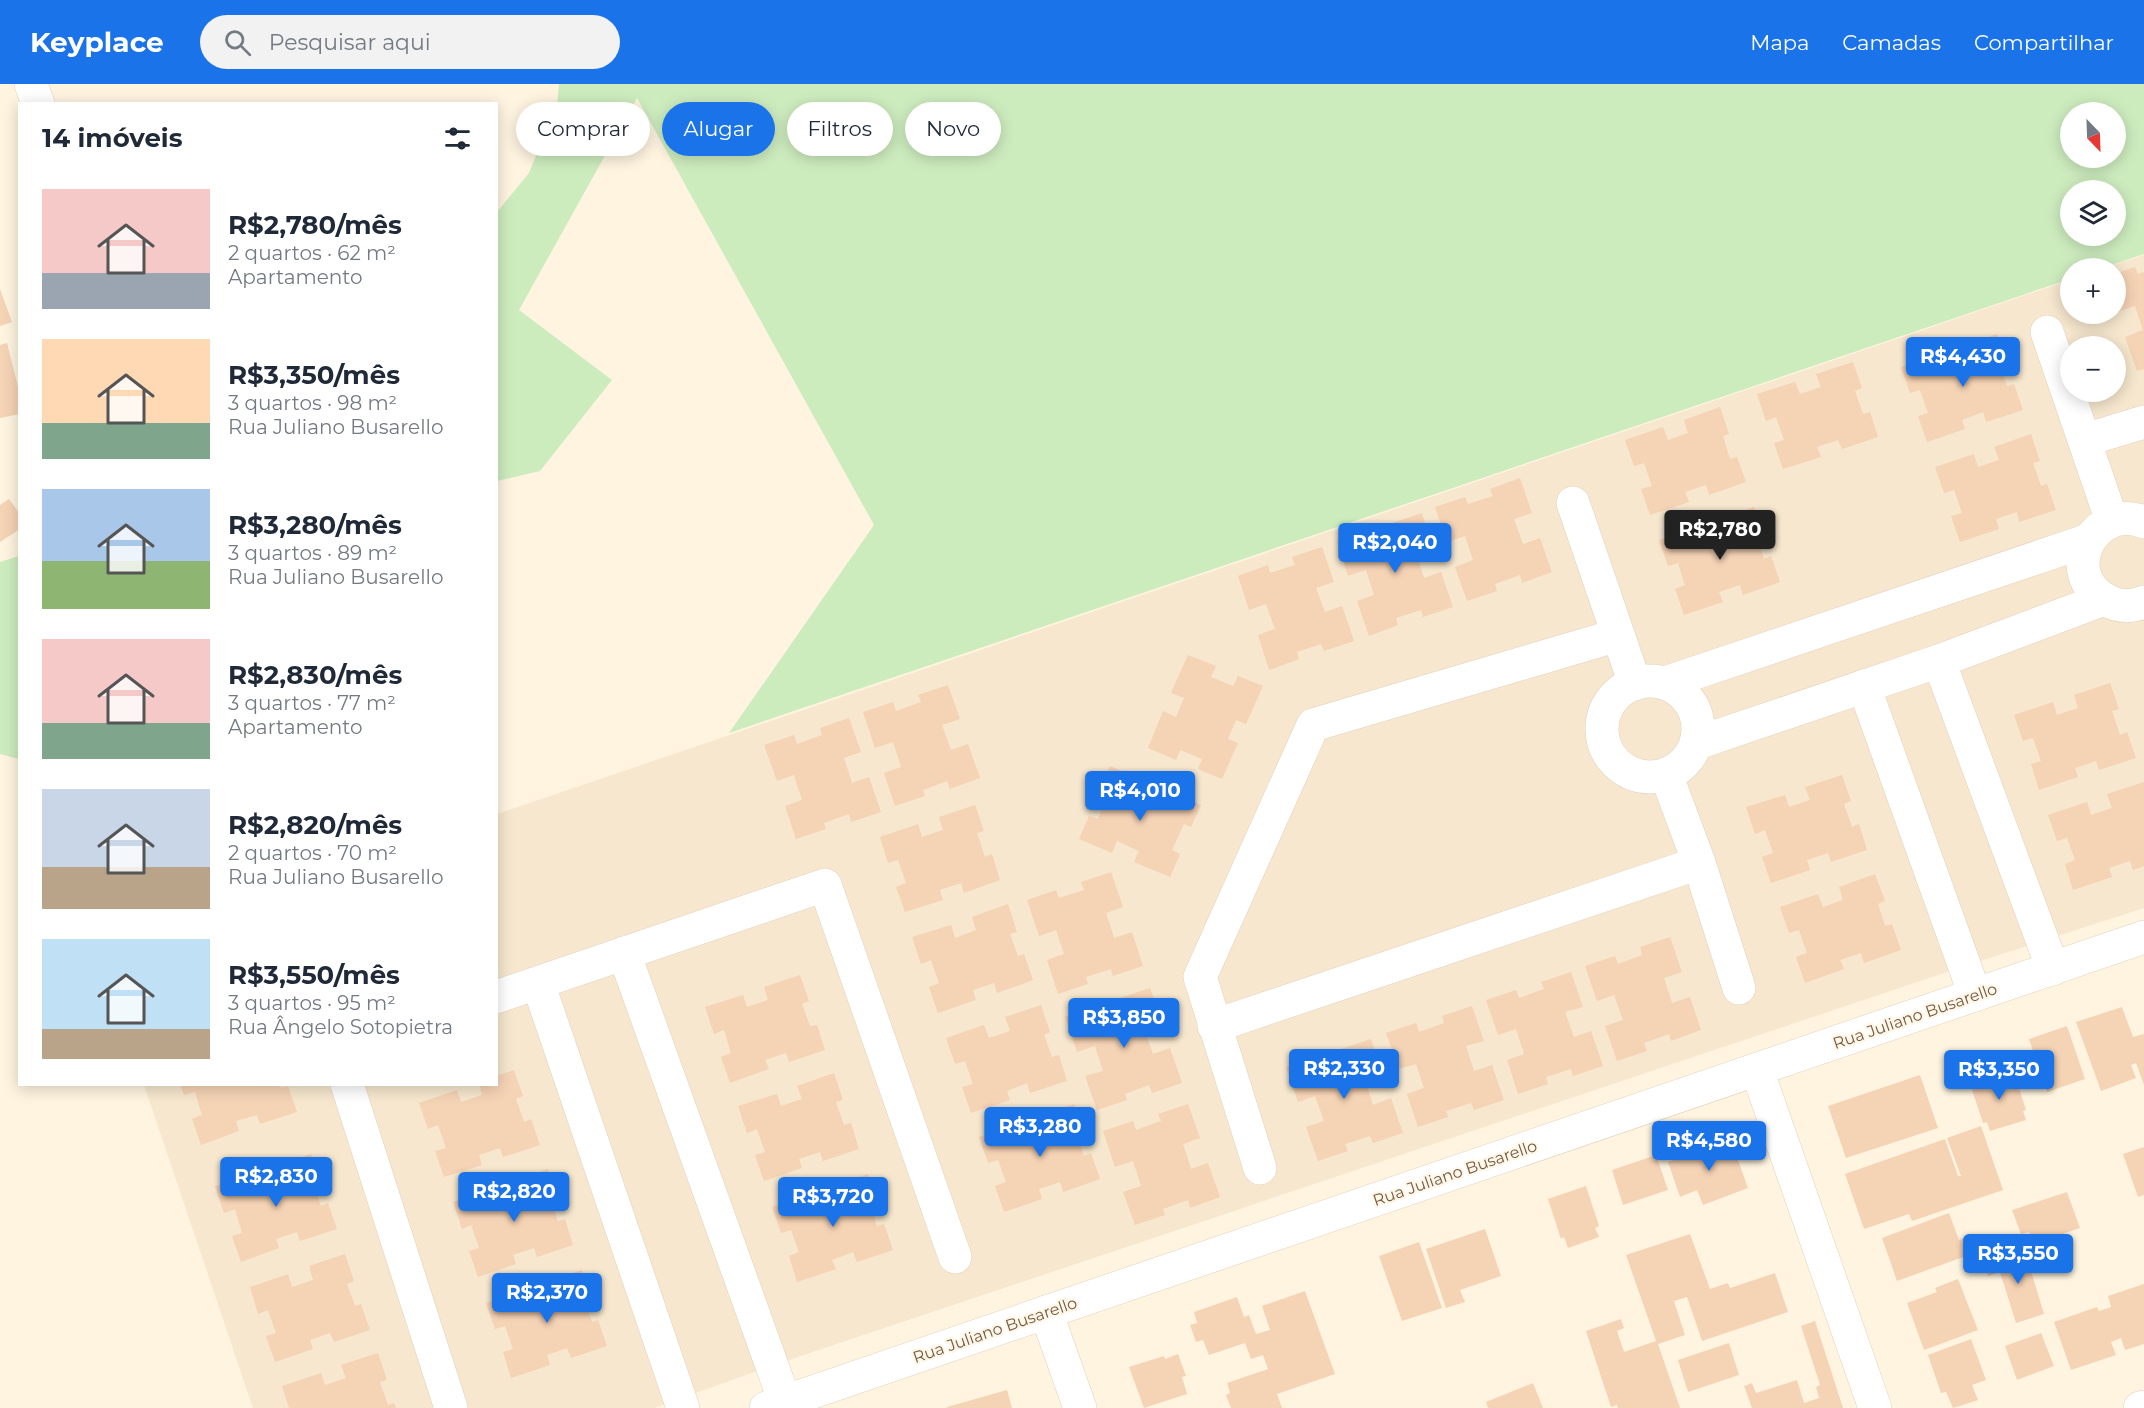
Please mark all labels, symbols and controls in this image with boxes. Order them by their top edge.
search box [200,15,620,69]
text: Keyplace [30,25,164,59]
icon: search [221,26,254,59]
text: Pesquisar aqui [269,29,431,56]
text: Mapa [1750,30,1809,55]
text: Camadas [1842,30,1941,55]
text: Compartilhar [1974,30,2114,55]
chip: Comprar [516,102,650,156]
chip: Alugar [662,102,775,156]
chip: Filtros [787,102,893,156]
chip: Novo [905,102,1001,156]
north arrow [2060,102,2126,168]
map controls [2060,102,2126,402]
text: 14 imóveis [42,122,183,154]
icon: filters [441,122,474,155]
button: layers [2060,180,2126,246]
text: R$2,780/mês [228,209,402,241]
icon: home [90,213,162,285]
text: 2 quartos · 62 m² [228,241,396,265]
button: + [2060,258,2126,324]
text: Apartamento [228,265,363,289]
button: − [2060,336,2126,402]
pin: R$4,430 [1908,337,2018,388]
text: R$4,430 [1920,344,2006,368]
text: R$3,350/mês [228,359,400,391]
icon: home [90,363,162,435]
text: 3 quartos · 98 m² [228,391,397,415]
text: Rua Juliano Busarello [228,415,444,439]
text: R$3,280/mês [228,509,402,541]
pin: R$2,780 [1665,510,1775,561]
icon: home [90,513,162,585]
text: R$2,780 [1678,517,1762,541]
pin: R$2,040 [1340,523,1450,574]
text: R$2,040 [1352,530,1438,554]
text: 3 quartos · 89 m² [228,541,397,565]
text: Rua Juliano Busarello [228,565,444,589]
text: R$2,830/mês [228,659,402,691]
icon: home [90,663,162,735]
text: 3 quartos · 77 m² [228,691,396,715]
text: Apartamento [228,715,363,739]
pin: R$4,010 [1085,771,1195,822]
text: R$4,010 [1099,778,1181,802]
text: R$2,820/mês [228,809,402,841]
icon: home [90,813,162,885]
text: 2 quartos · 70 m² [228,841,397,865]
text: Rua Juliano Busarello [228,865,444,889]
text: R$3,550/mês [228,959,400,991]
icon: home [90,963,162,1035]
street label: Rua Juliano Busarello [1830,979,2000,1053]
text: 3 quartos · 95 m² [228,991,396,1015]
pin: R$3,850 [1069,998,1179,1049]
text: R$3,850 [1082,1005,1166,1029]
text: Rua Ângelo Sotopietra [228,1015,453,1039]
pin: R$2,330 [1289,1049,1399,1100]
pin: R$3,350 [1944,1050,2054,1101]
text: R$2,330 [1303,1056,1385,1080]
text: R$3,350 [1958,1057,2040,1081]
pin: R$3,280 [985,1107,1095,1158]
text: R$3,280 [998,1114,1082,1138]
pin: R$4,580 [1654,1121,1764,1172]
text: R$4,580 [1666,1128,1752,1152]
street label: Rua Juliano Busarello [1370,1136,1540,1210]
pin: R$2,830 [221,1157,331,1208]
text: R$2,830 [234,1164,318,1188]
pin: R$2,820 [459,1172,569,1223]
pin: R$3,720 [778,1177,888,1228]
text: R$2,820 [472,1179,556,1203]
text: R$3,720 [792,1184,874,1208]
pin: R$3,550 [1963,1234,2073,1285]
text: R$3,550 [1977,1241,2059,1265]
pin: R$2,370 [492,1273,602,1324]
text: R$2,370 [506,1280,588,1304]
street label: Rua Juliano Busarello [910,1293,1080,1367]

